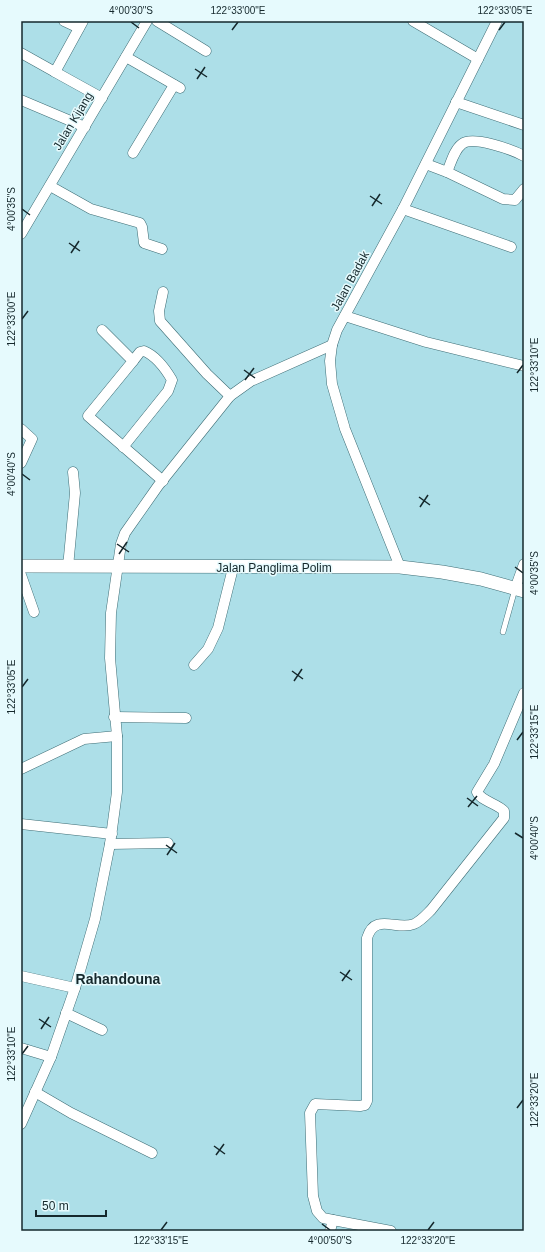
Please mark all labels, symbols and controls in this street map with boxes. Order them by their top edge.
text: 4°00'30"S [109,5,153,16]
text: 122°33'00"E [210,5,266,16]
text: 122°33'05"E [477,5,533,16]
street label: Jalan Kijang [50,89,96,153]
text: 4°00'35"S [6,187,17,231]
street label: Jalan Badak [328,248,373,313]
text: 122°33'00"E [6,291,17,347]
text: 122°33'10"E [529,337,540,393]
text: 4°00'40"S [6,452,17,496]
text: 4°00'35"S [529,551,540,595]
street label: Jalan Panglima Polim [216,561,332,575]
text: 122°33'05"E [6,659,17,715]
text: 122°33'15"E [529,704,540,760]
text: 4°00'40"S [529,816,540,860]
district label: Rahandouna [76,971,161,987]
text: 122°33'10"E [6,1026,17,1082]
text: 122°33'20"E [529,1072,540,1128]
scale bar [36,1192,106,1218]
text: 50 m [42,1199,69,1213]
text: 122°33'15"E [133,1235,189,1246]
text: 4°00'50"S [308,1235,352,1246]
text: 122°33'20"E [400,1235,456,1246]

